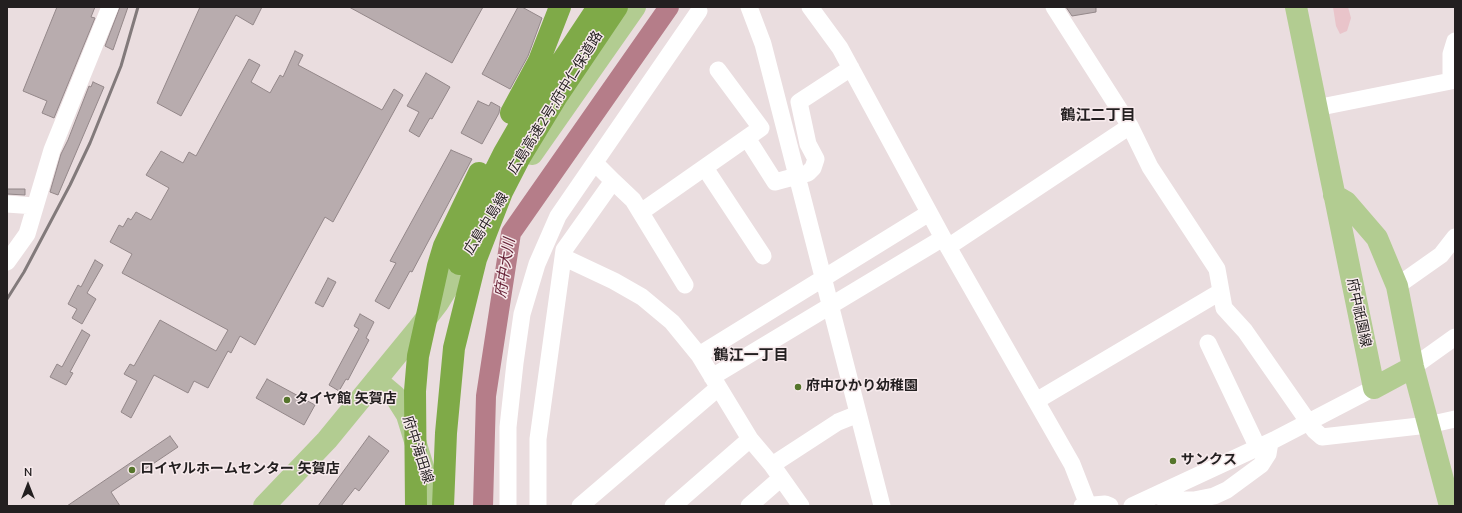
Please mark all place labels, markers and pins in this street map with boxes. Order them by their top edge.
place label: 府中ひかり幼稚園 [806,379,918,395]
marker: 府中ひかり幼稚園 [793,382,803,392]
place label: タイヤ館 矢賀店 [295,392,397,408]
marker: タイヤ館 矢賀店 [282,395,292,405]
place label: サンクス [1181,453,1237,469]
marker: サンクス [1168,456,1178,466]
place label: ロイヤルホームセンター 矢賀店 [140,462,340,478]
marker: ロイヤルホームセンター 矢賀店 [127,465,137,475]

